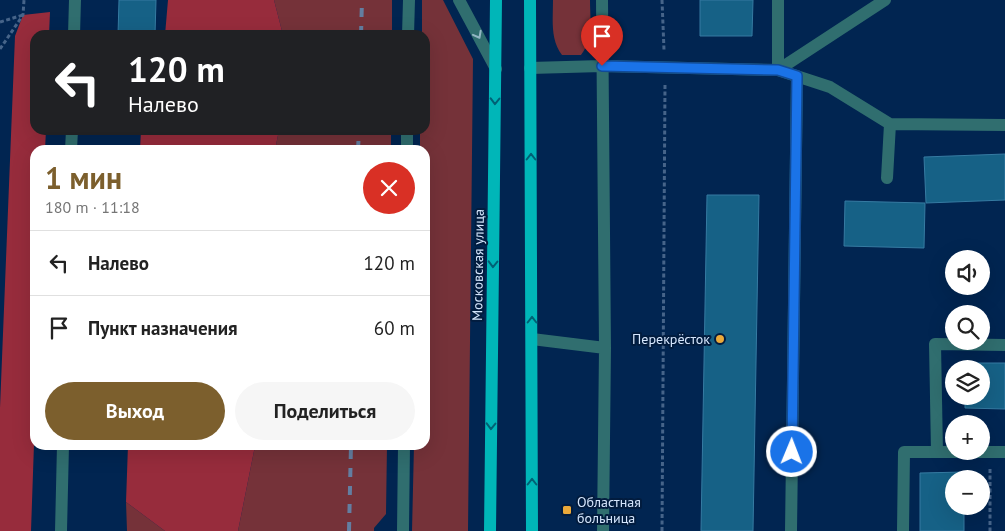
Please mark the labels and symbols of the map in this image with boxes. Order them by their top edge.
pin [581,15,623,66]
one-way arrow [472,29,482,38]
one-way arrow [490,98,500,105]
one-way arrow [526,153,536,161]
street label: Московская улица [468,209,488,321]
one-way arrow [488,260,498,268]
one-way arrow [527,316,537,324]
place label: Перекрёсток [632,330,710,348]
marker: Перекрёсток [714,333,726,345]
one-way arrow [486,422,497,430]
position arrow [765,425,817,477]
one-way arrow [527,478,537,486]
place label: Областная больница [577,493,641,527]
marker: Областная больница [561,504,573,516]

